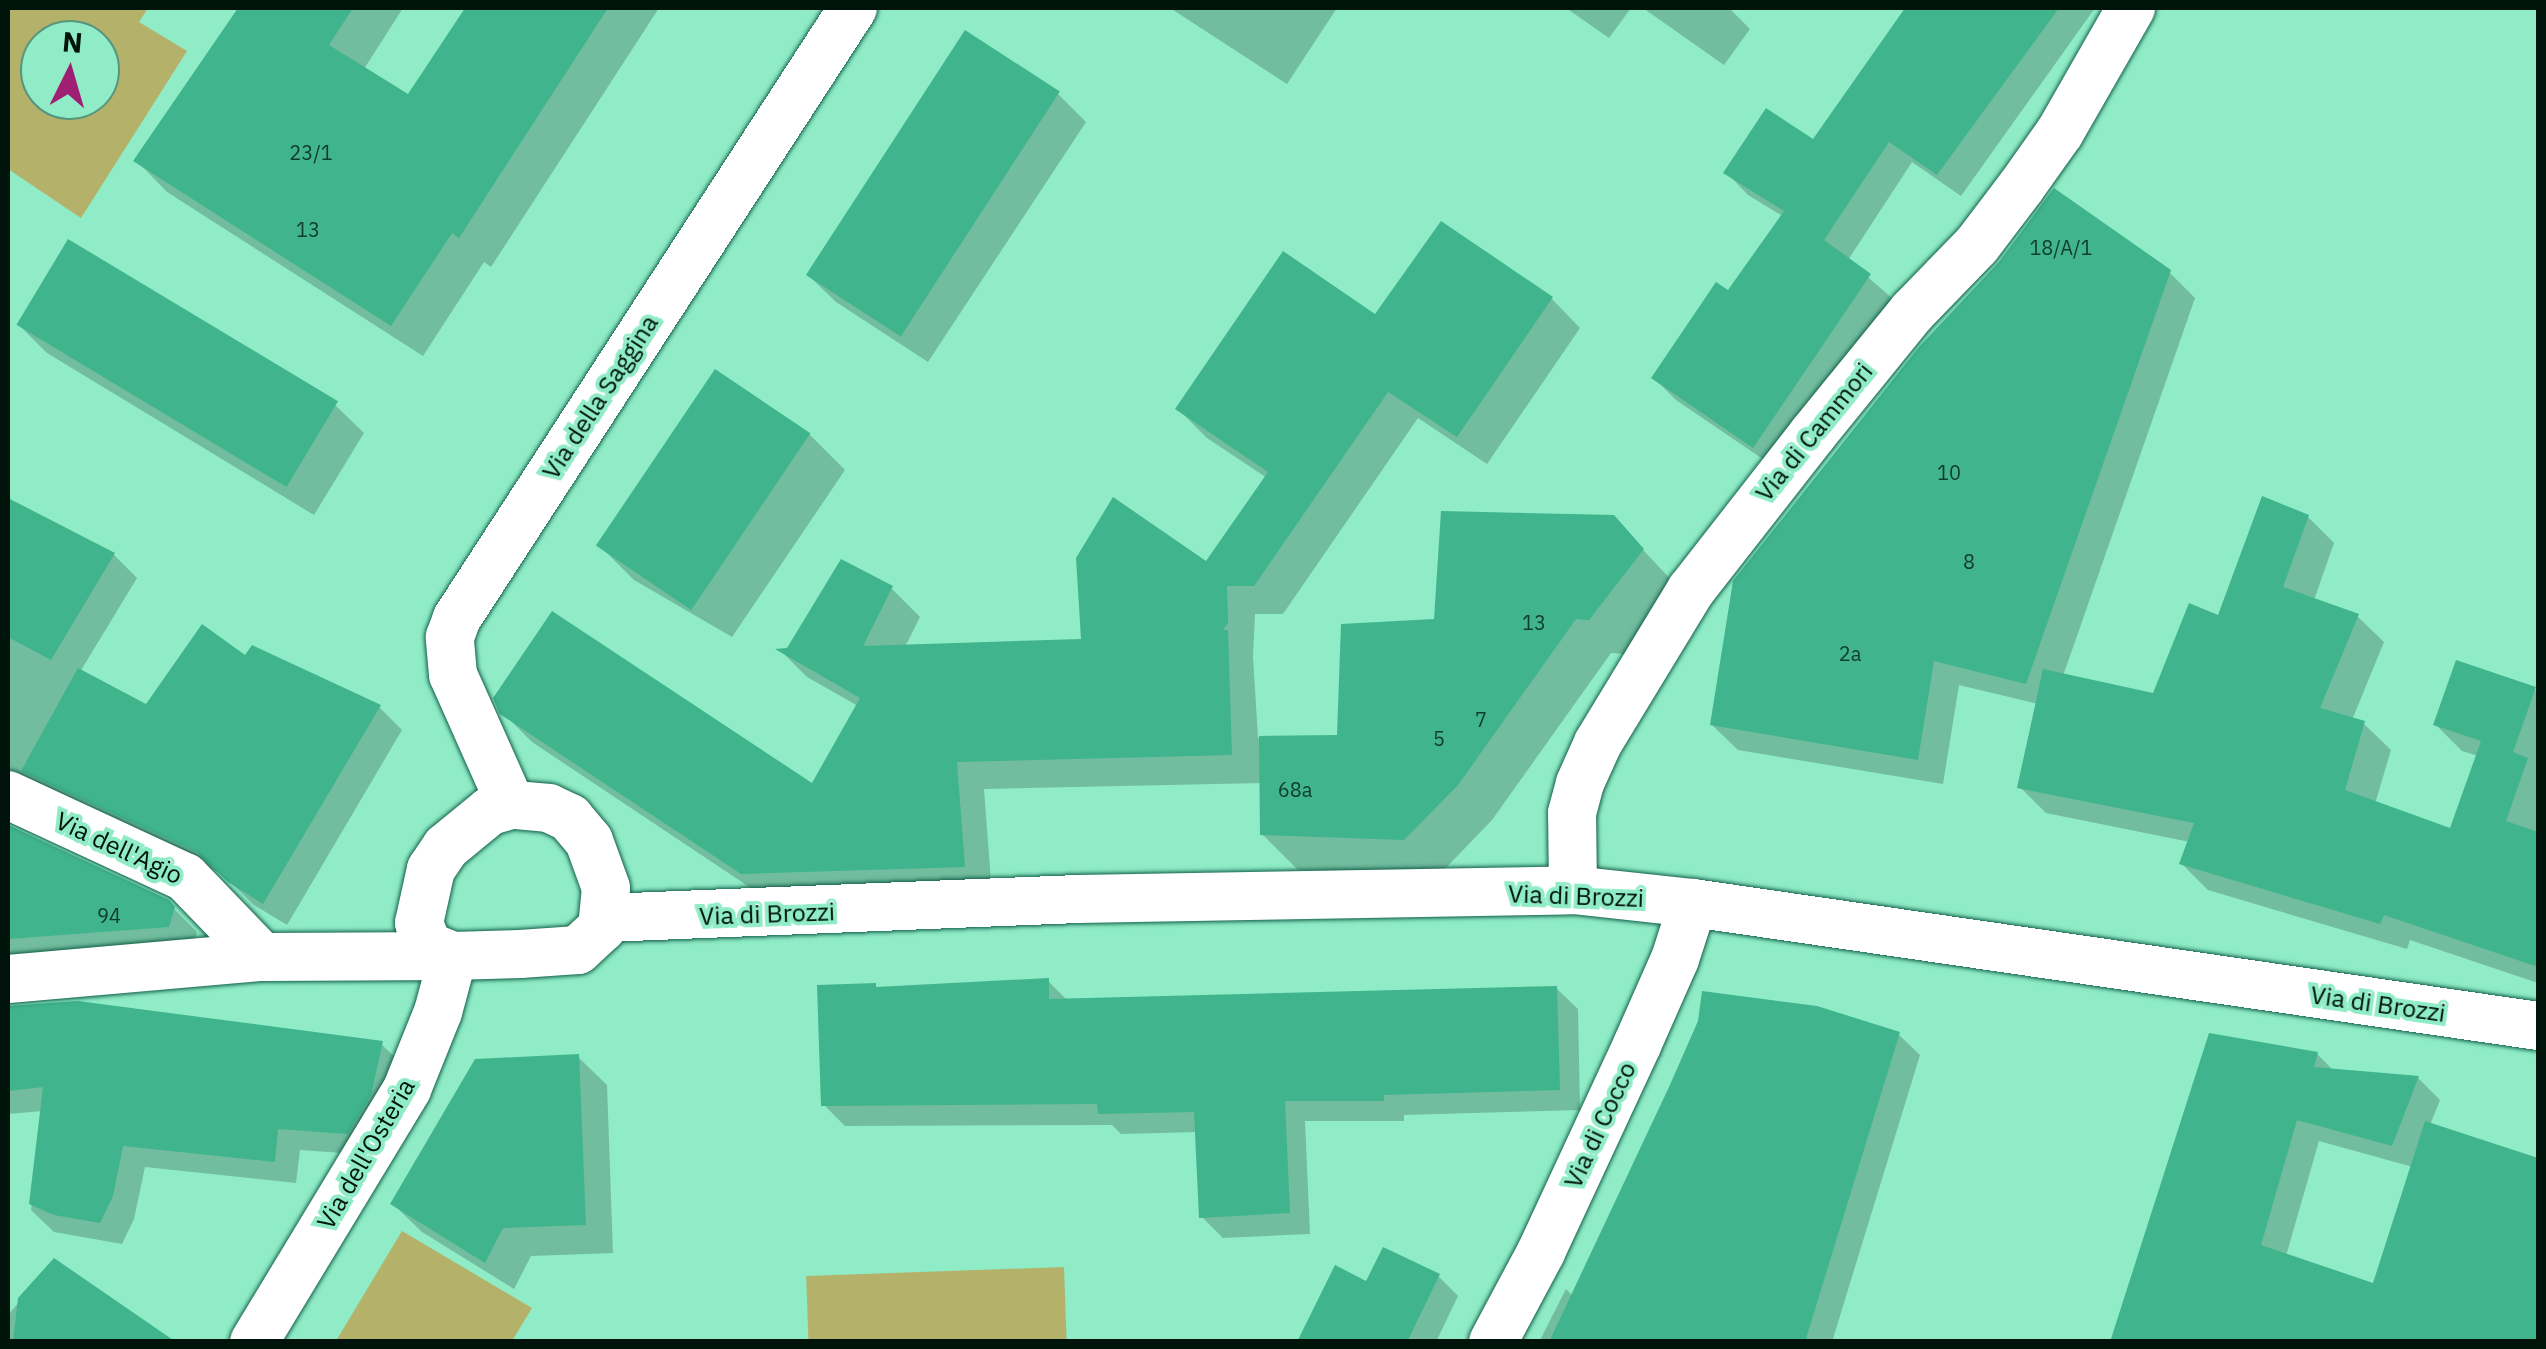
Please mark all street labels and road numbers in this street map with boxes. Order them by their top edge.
street label: Via della Saggina [536,309,664,485]
street label: Via di Cammori [1749,357,1879,507]
street label: Via dell'Agio [51,806,187,890]
street label: Via di Brozzi [1507,879,1645,913]
street label: Via di Brozzi [698,897,836,931]
street label: Via di Brozzi [2309,980,2447,1028]
street label: Via di Cocco [1558,1057,1642,1193]
street label: Via dell'Osteria [311,1073,421,1235]

